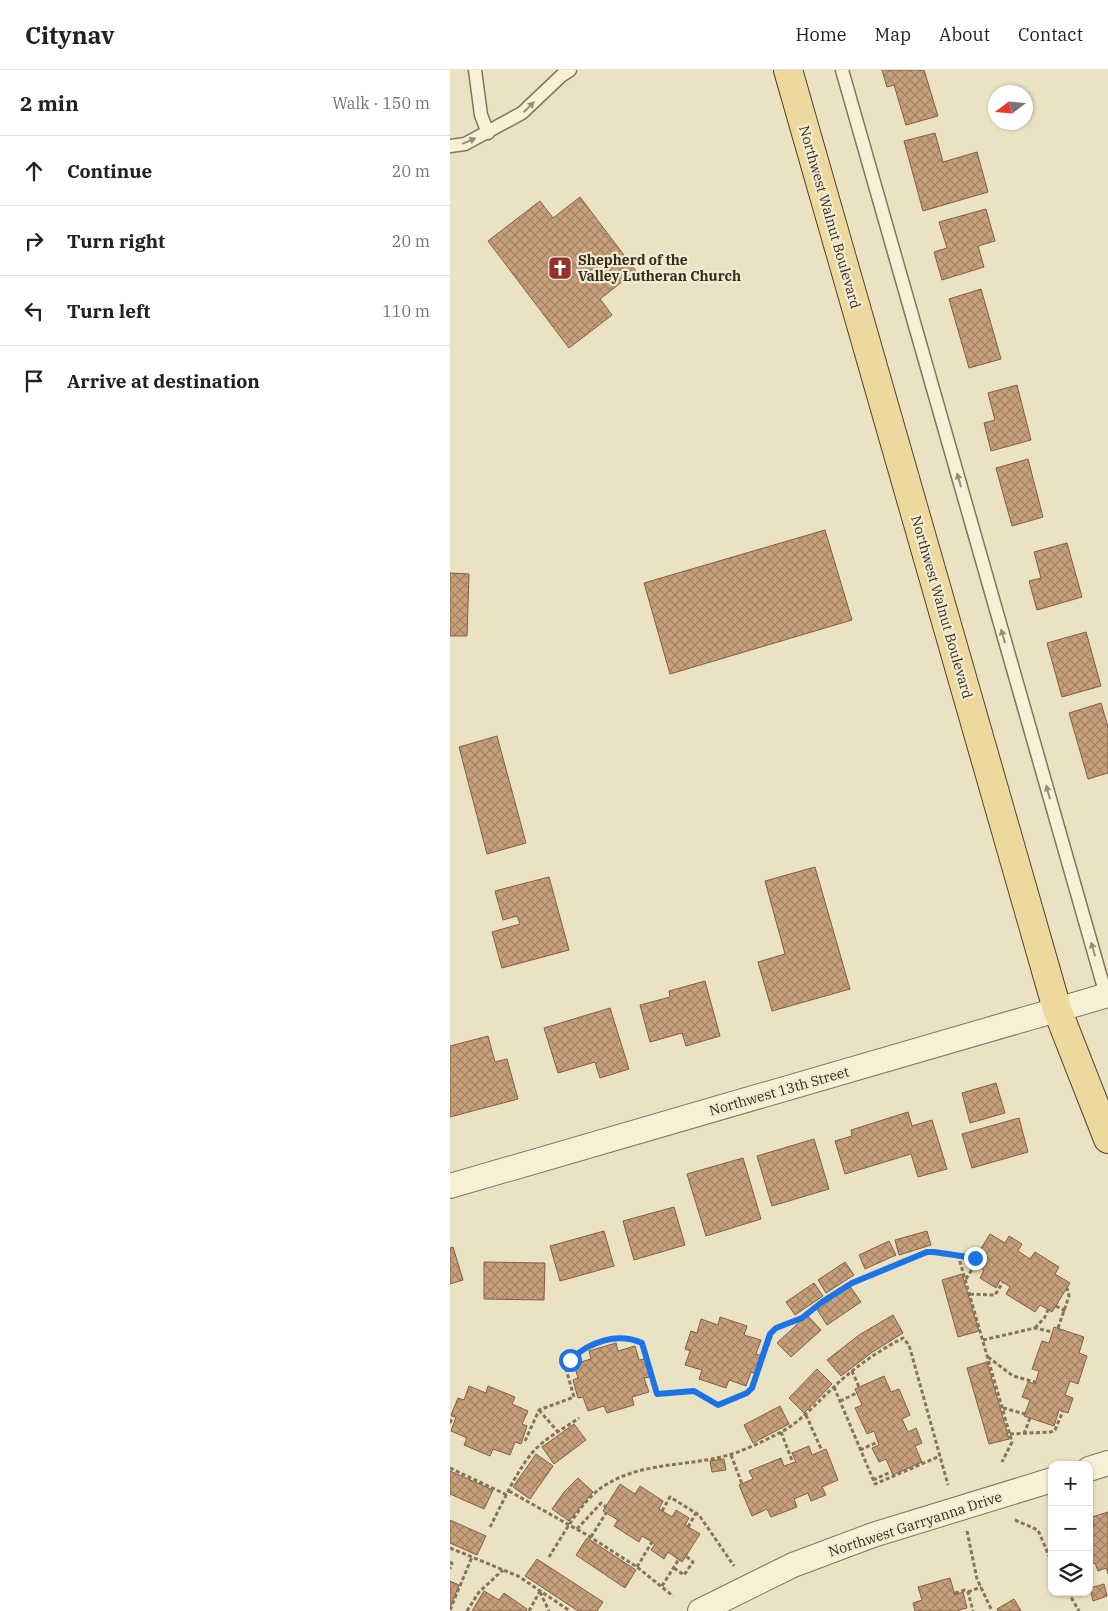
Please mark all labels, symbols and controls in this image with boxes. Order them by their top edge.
text: Citynav [25,19,114,51]
text: Home [795,23,847,46]
text: Map [875,23,911,46]
text: About [939,23,990,46]
text: Contact [1018,23,1083,46]
north arrow [988,85,1033,130]
text: 2 min [20,89,79,117]
text: Walk · 150 m [332,93,430,113]
one-way arrow [522,101,534,113]
street label: Northwest Walnut Boulevard [795,123,865,311]
one-way arrow [462,137,476,145]
icon: ahead [20,157,48,185]
text: Continue [67,159,152,183]
text: 20 m [392,161,430,181]
icon: right [20,227,48,255]
text: Turn right [67,229,165,253]
text: 20 m [392,231,430,251]
place label: Shepherd of the Valley Lutheran Church [578,251,741,285]
church icon: Shepherd of the Valley Lutheran Church [547,255,573,281]
icon: left [20,297,48,325]
text: Turn left [67,299,150,323]
text: 110 m [382,301,430,321]
icon: arrive [20,367,48,395]
text: Arrive at destination [67,369,260,393]
one-way arrow [954,472,962,487]
street label: Northwest Walnut Boulevard [907,513,977,701]
one-way arrow [999,628,1007,643]
one-way arrow [1044,785,1052,800]
one-way arrow [1088,941,1096,956]
street label: Northwest 13th Street [707,1062,851,1120]
route end [964,1247,987,1270]
route start [559,1349,582,1372]
map controls [1048,1461,1093,1596]
button: + [1048,1461,1093,1506]
street label: Northwest Garryanna Drive [826,1487,1004,1561]
button: − [1048,1506,1093,1551]
button: layers [1048,1551,1093,1596]

